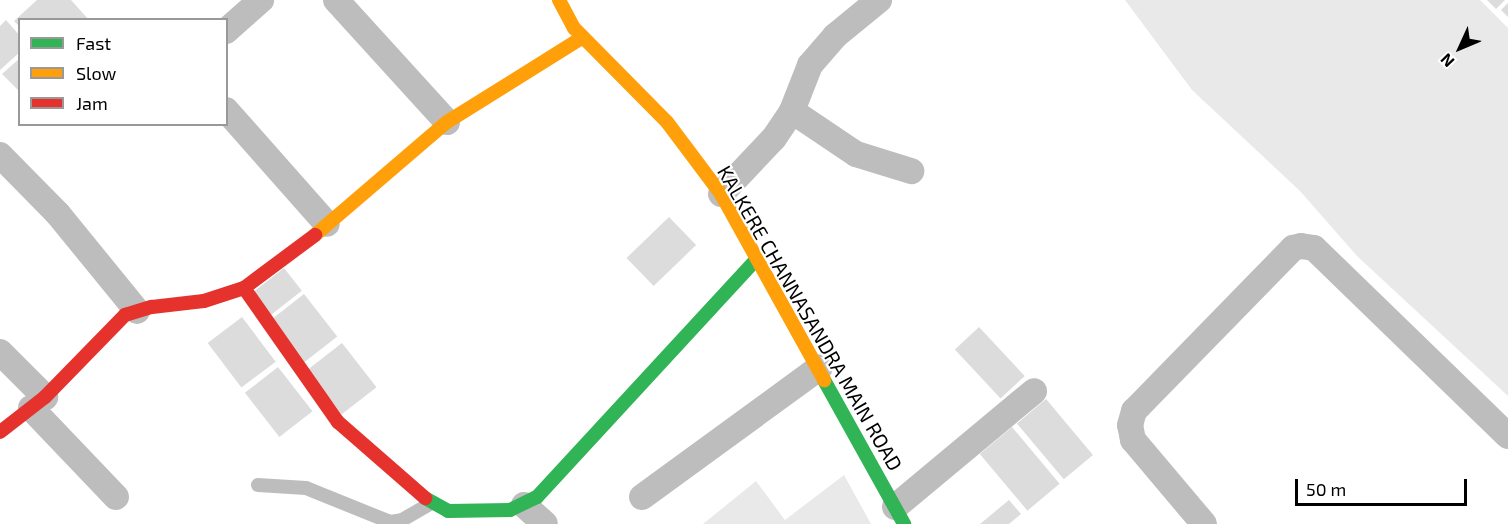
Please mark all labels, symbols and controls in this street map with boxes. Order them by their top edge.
legend [18,18,228,126]
north arrow [1430,18,1490,78]
text: Fast [76,32,111,54]
text: N [1436,50,1458,72]
text: Slow [76,62,116,84]
text: Jam [76,92,108,114]
street label: KALKERE CHANNASANDRA MAIN ROAD [712,161,908,475]
scale bar [1298,467,1470,505]
text: 50 m [1306,478,1346,500]

